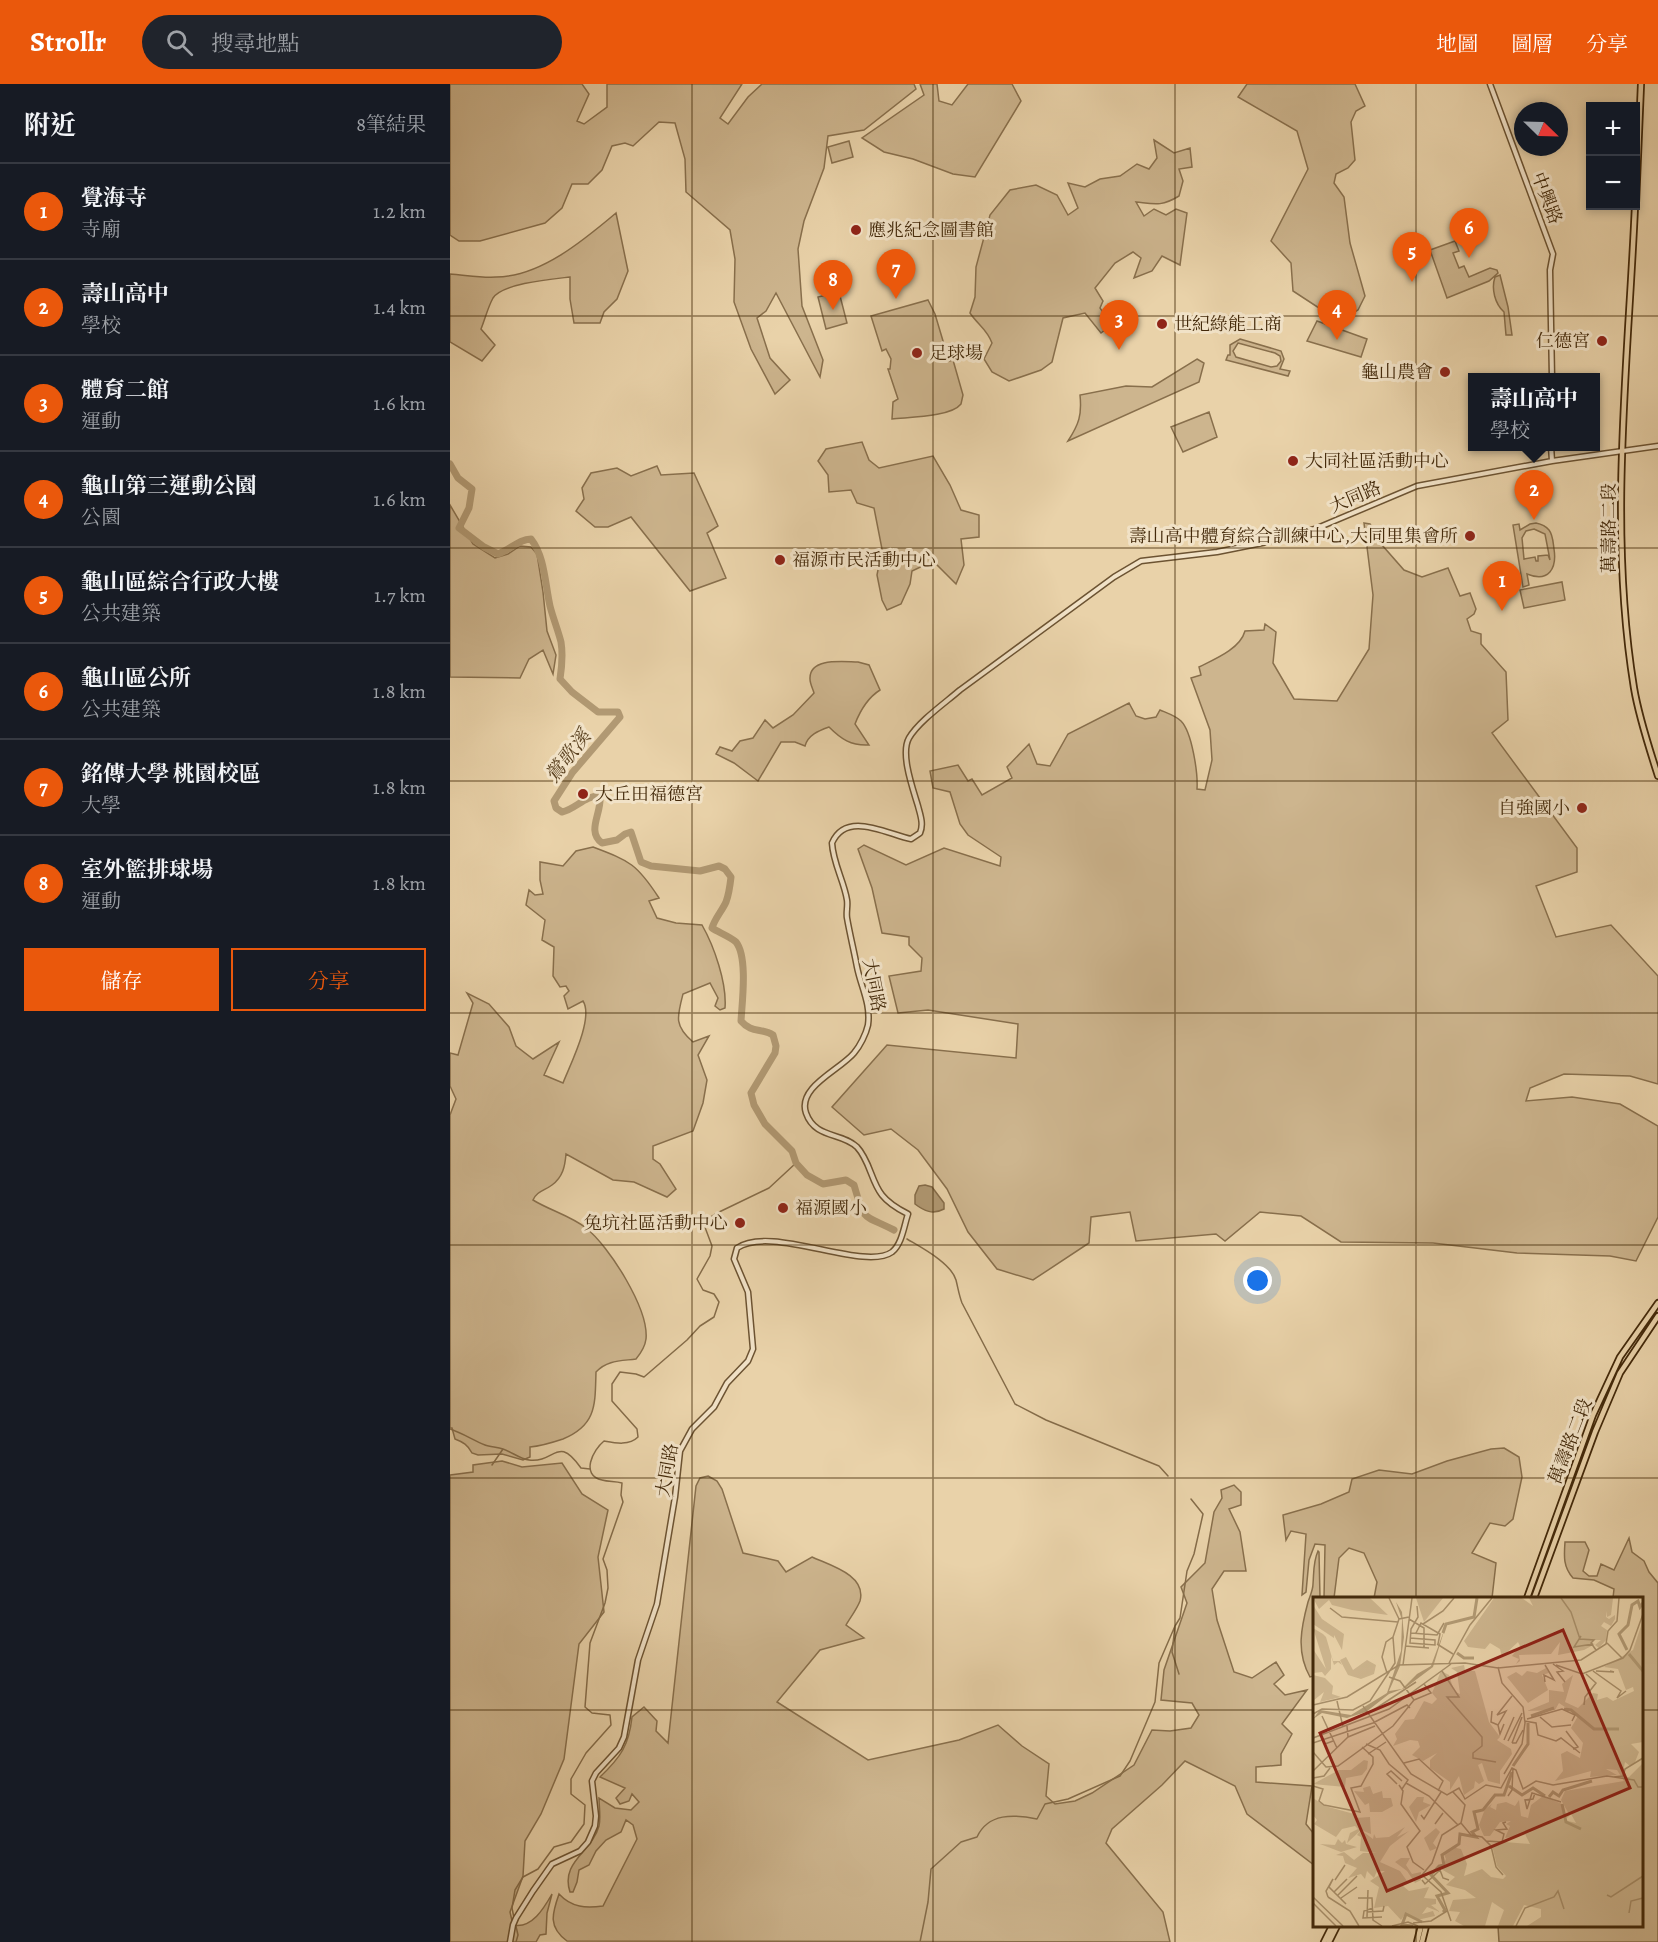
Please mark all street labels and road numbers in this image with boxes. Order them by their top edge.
street label: 中興路 [1526,168,1568,228]
street label: 大同路 [1325,475,1385,519]
street label: 萬壽路二段 [1597,483,1621,573]
street label: 大同路 [857,956,891,1014]
street label: 萬壽路二段 [1543,1395,1597,1487]
street label: 大同路 [650,1441,684,1499]

